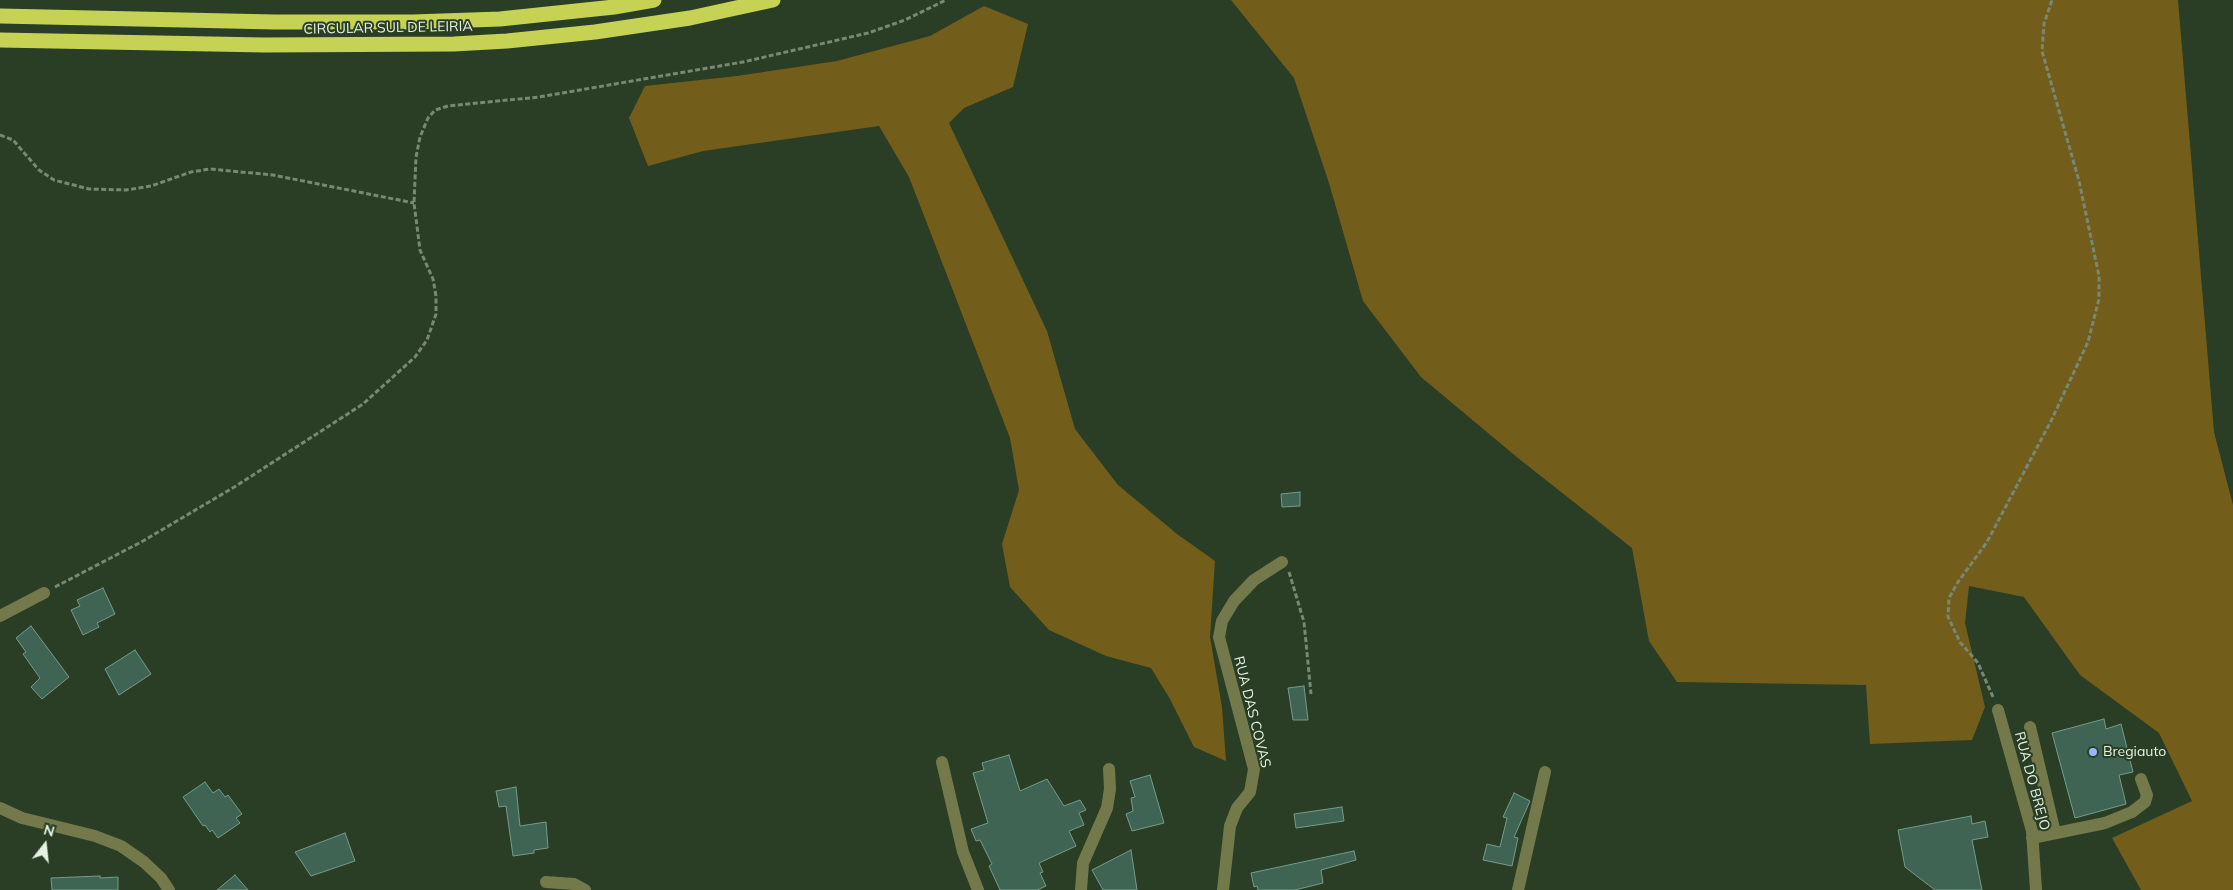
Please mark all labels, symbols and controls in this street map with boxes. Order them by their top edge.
street label: CIRCULAR SUL DE LEIRIA [303,18,473,38]
street label: RUA DAS COVAS [1230,654,1274,770]
street label: RUA DO BREJO [2011,730,2053,832]
place label: Bregiauto [2103,744,2166,760]
marker: Bregiauto [2087,746,2099,758]
north arrow [20,820,70,870]
text: N [42,820,57,841]

